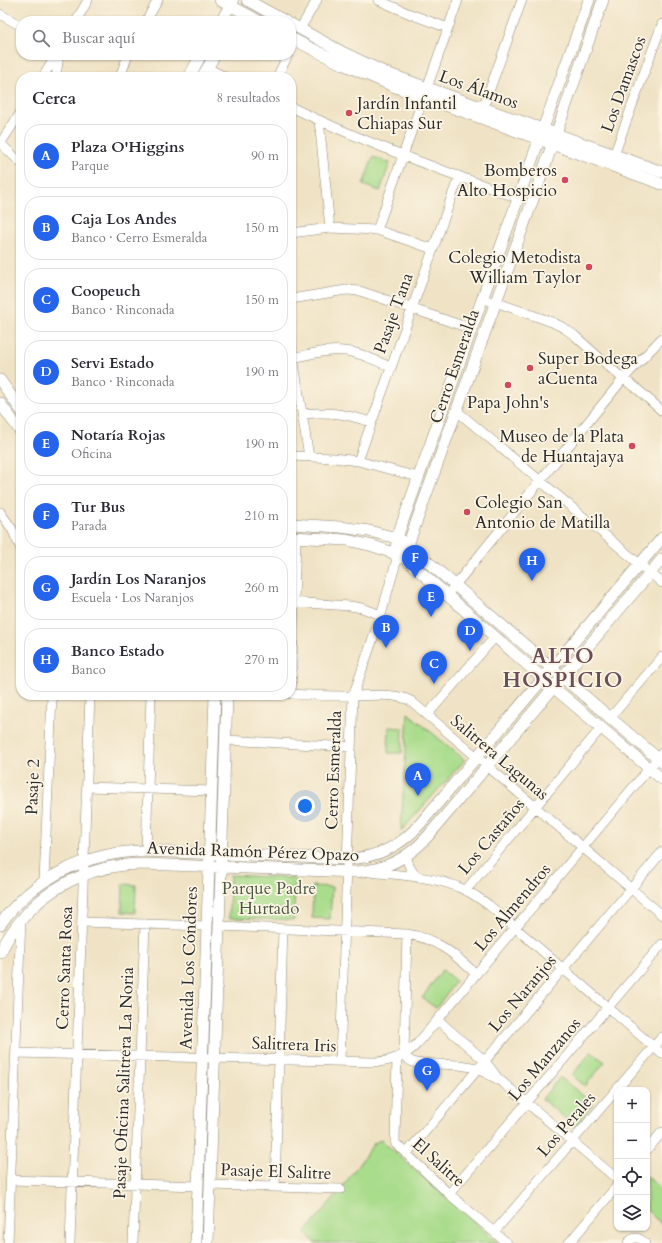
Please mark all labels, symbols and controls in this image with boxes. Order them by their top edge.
search box [16,16,296,60]
icon: search [30,27,52,49]
text: Buscar aquí [62,28,135,48]
street label: Los Damascos [595,33,652,136]
street label: Los Álamos [436,65,522,115]
text: Cerca [32,87,76,110]
text: 8 resultados [216,89,280,107]
place label: Jardín Infantil Chiapas Sur [354,92,457,135]
marker: Jardín Infantil Chiapas Sur [344,108,354,118]
text: Plaza O'Higgins [71,137,184,157]
text: A [41,147,51,165]
text: 90 m [251,147,279,165]
text: Parque [71,157,109,175]
place label: Bomberos Alto Hospicio [457,159,557,202]
marker: Bomberos Alto Hospicio [560,175,570,185]
text: Caja Los Andes [71,209,177,229]
text: B [41,219,51,237]
text: 150 m [245,219,279,237]
text: Banco · Cerro Esmeralda [71,229,207,247]
place label: Colegio Metodista William Taylor [448,246,582,289]
marker: Colegio Metodista William Taylor [584,262,594,272]
street label: Pasaje Tana [368,269,419,357]
text: Coopeuch [71,281,141,301]
text: C [41,291,51,309]
text: 150 m [245,291,279,309]
text: Banco · Rinconada [71,301,175,319]
street label: Cerro Esmeralda [424,305,485,426]
place label: Super Bodega aCuenta [538,347,638,390]
text: Servi Estado [71,353,154,373]
text: D [40,363,52,381]
text: 190 m [245,363,279,381]
marker: Super Bodega aCuenta [525,363,535,373]
text: Banco · Rinconada [71,373,175,391]
marker: Papa John's [503,380,513,390]
place label: Papa John's [467,391,549,414]
text: Notaría Rojas [71,425,165,445]
place label: Museo de la Plata de Huantajaya [499,425,625,468]
text: E [42,435,50,453]
text: 190 m [245,435,279,453]
marker: Museo de la Plata de Huantajaya [627,441,637,451]
text: Oficina [71,445,112,463]
place label: Colegio San Antonio de Matilla [475,491,611,534]
text: Tur Bus [71,497,125,517]
text: F [42,507,50,525]
text: 210 m [245,507,279,525]
marker: Colegio San Antonio de Matilla [462,507,472,517]
text: Parada [71,517,107,535]
pin: F [402,545,428,578]
pin: H [519,548,545,581]
text: Jardín Los Naranjos [71,569,206,589]
text: G [41,579,51,597]
text: 260 m [245,579,279,597]
pin: E [418,584,444,617]
text: Escuela · Los Naranjos [71,589,194,607]
pin: B [373,615,399,648]
pin: D [457,618,483,651]
text: Banco Estado [71,641,164,661]
district label: ALTO HOSPICIO [503,642,623,695]
text: H [40,651,52,669]
text: 270 m [245,651,279,669]
pin: C [421,651,447,684]
text: Banco [71,661,106,679]
street label: Cerro Esmeralda [320,709,347,830]
street label: Salitrera Lagunas [446,710,554,805]
street label: Pasaje 2 [20,758,45,816]
pin: A [405,763,431,796]
street label: Los Castaños [453,793,530,879]
your location [295,796,315,816]
street label: Avenida Ramón Pérez Opazo [146,836,360,867]
street label: Los Almendros [469,858,556,956]
park label: Parque Padre Hurtado [222,877,316,920]
street label: Avenida Los Cóndores [174,886,203,1050]
street label: Cerro Santa Rosa [51,905,78,1030]
street label: Los Naranjos [483,950,562,1037]
street label: Pasaje Oficina Salitrera La Noria [108,966,139,1200]
street label: Los Manzanos [503,1013,586,1106]
street label: Salitrera Iris [251,1032,337,1057]
pin: G [414,1058,440,1091]
street label: Los Perales [532,1087,601,1162]
map controls [614,1087,650,1231]
button: + [614,1087,650,1123]
button: − [614,1123,650,1159]
street label: El Salitre [407,1133,470,1192]
street label: Pasaje El Salitre [220,1158,332,1185]
button: locate [614,1159,650,1195]
button: layers [614,1195,650,1231]

